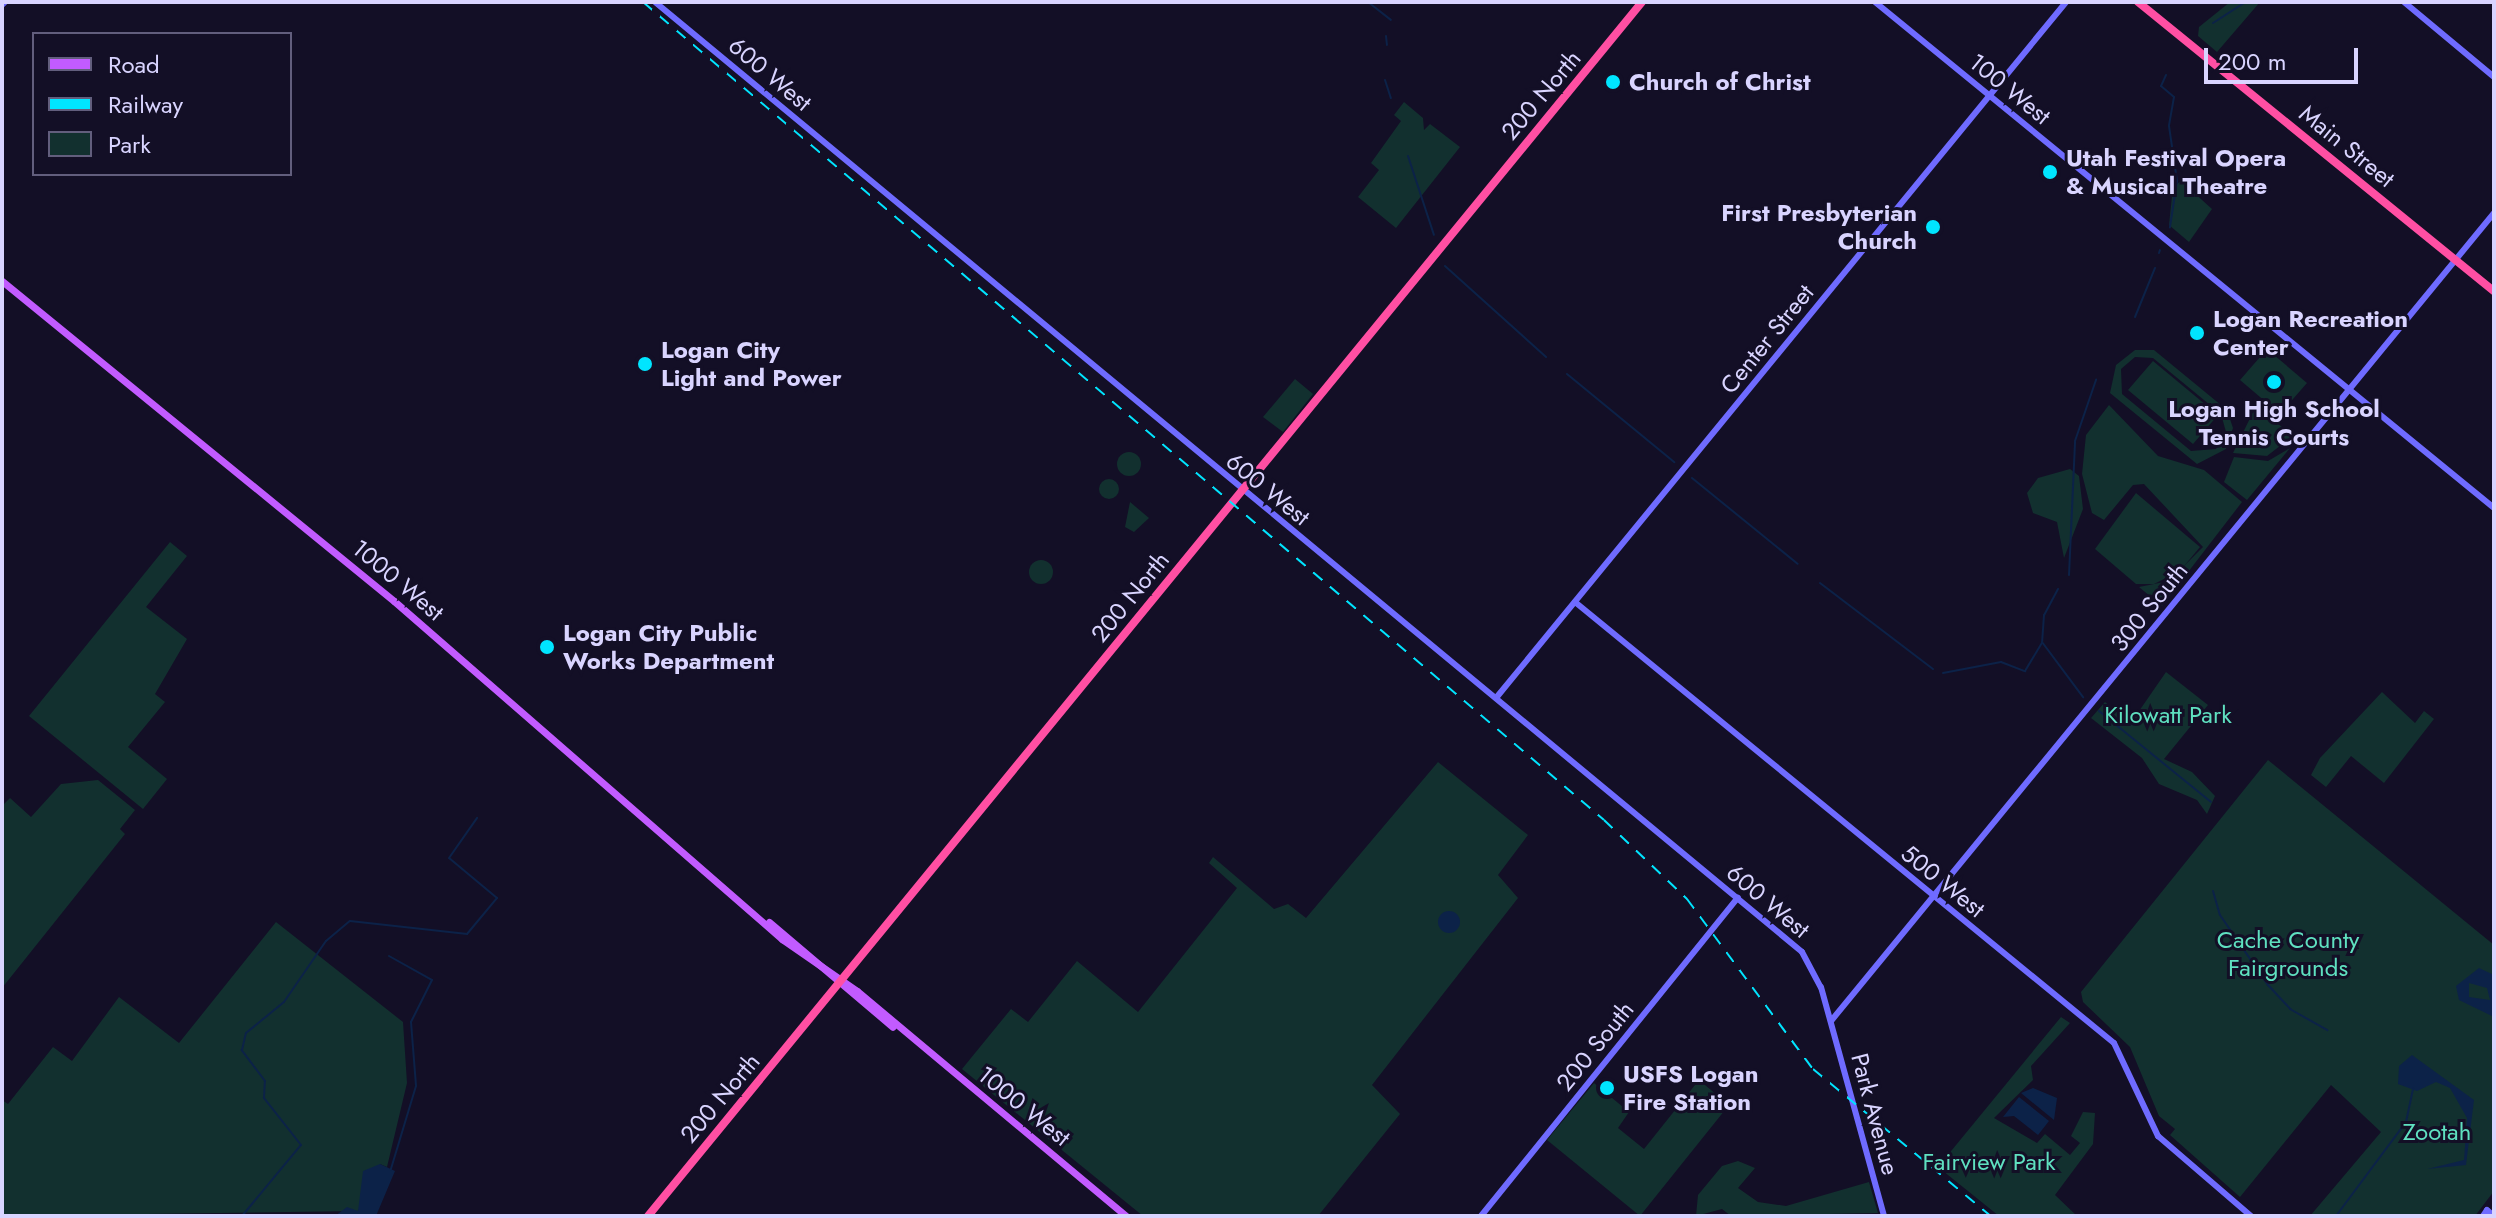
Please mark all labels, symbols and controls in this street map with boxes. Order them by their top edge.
street label: 600 West [723,31,817,117]
legend [32,32,292,176]
scale bar [2208,32,2362,82]
street label: 200 North [1495,44,1587,146]
text: 200 m [2218,44,2286,79]
text: Road [108,47,160,82]
street label: 100 West [1963,47,2057,131]
place label: Church of Christ [1629,68,1811,96]
marker: Church of Christ [1604,73,1622,91]
text: Railway [108,87,183,122]
street label: Main Street [2294,99,2400,193]
text: Park [108,127,151,162]
place label: Utah Festival Opera & Musical Theatre [2066,144,2286,200]
marker: Utah Festival Opera & Musical Theatre [2041,163,2059,181]
place label: First Presbyterian Church [1721,199,1917,255]
marker: First Presbyterian Church [1924,218,1942,236]
street label: Center Street [1714,279,1820,399]
place label: Logan Recreation Center [2213,305,2408,361]
marker: Logan Recreation Center [2188,324,2206,342]
place label: Logan City Light and Power [661,336,842,392]
marker: Logan City Light and Power [636,355,654,373]
marker: Logan High School Tennis Courts [2265,373,2283,391]
place label: Logan High School Tennis Courts [2168,395,2380,451]
street label: 600 West [1220,447,1316,531]
street label: 1000 West [346,533,450,627]
street label: 200 North [1085,546,1175,648]
street label: 300 South [2104,557,2194,657]
place label: Logan City Public Works Department [563,619,774,675]
marker: Logan City Public Works Department [538,638,556,656]
park label: Kilowatt Park [2104,701,2232,729]
street label: 500 West [1895,839,1991,923]
street label: 600 West [1721,858,1815,944]
park label: Cache County Fairgrounds [2217,926,2359,982]
street label: 200 South [1550,995,1640,1097]
street label: 200 North [674,1047,766,1149]
street label: Park Avenue [1845,1050,1905,1178]
street label: 1000 West [972,1060,1076,1152]
place label: USFS Logan Fire Station [1623,1060,1759,1116]
marker: USFS Logan Fire Station [1598,1079,1616,1097]
park label: Zootah [2403,1118,2471,1146]
park label: Fairview Park [1922,1148,2056,1176]

